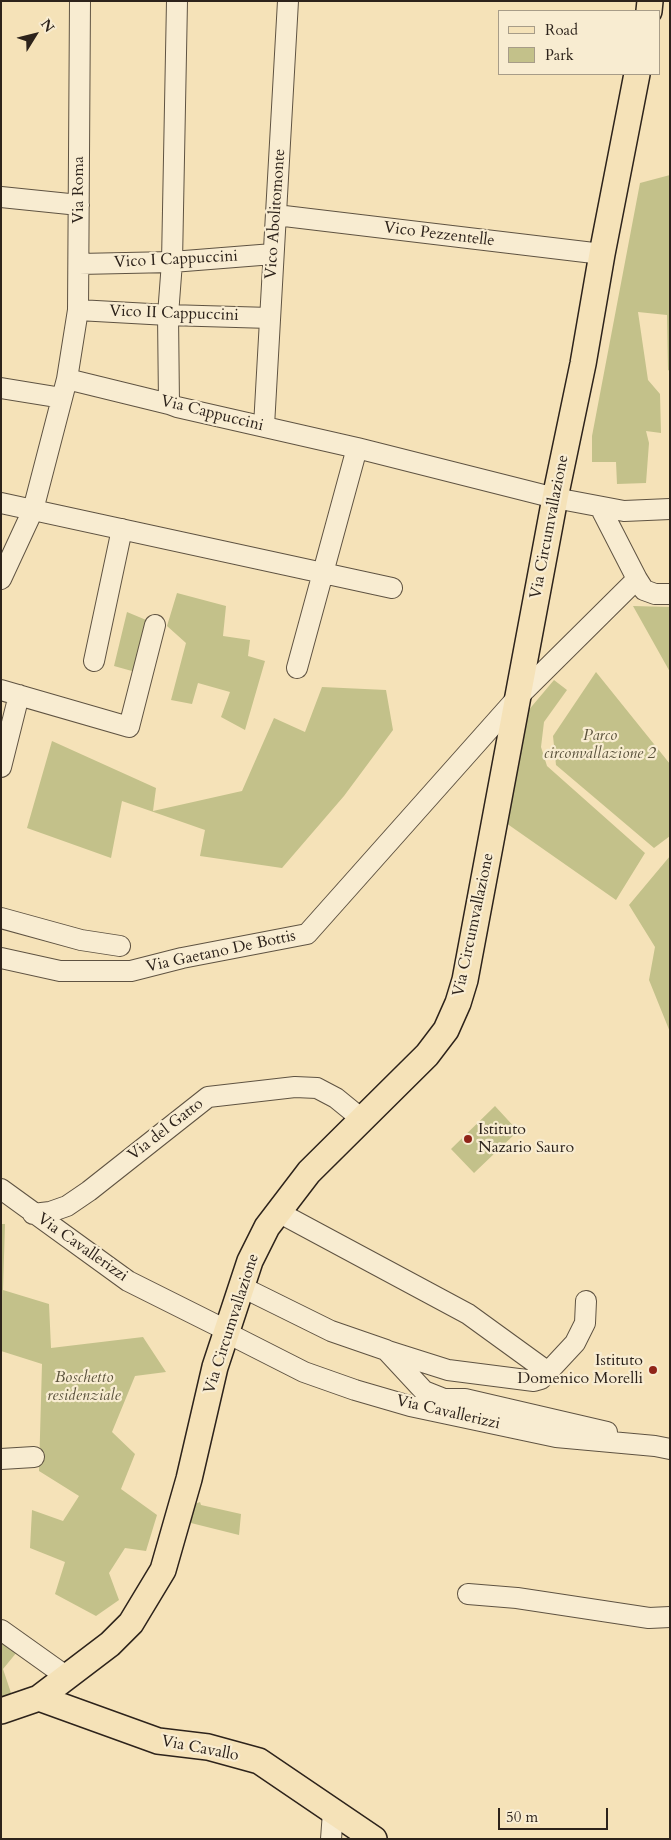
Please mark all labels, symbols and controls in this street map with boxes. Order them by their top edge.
north arrow [10,10,60,60]
legend [498,10,661,75]
text: N [36,15,59,36]
text: Road [545,20,578,40]
text: Park [545,45,574,65]
street label: Vico Abolitomonte [262,148,290,280]
street label: Via Roma [69,156,89,224]
street label: Vico Pezzentelle [382,219,496,251]
street label: Vico I Cappuccini [114,247,238,273]
street label: Vico II Cappuccini [109,302,239,326]
street label: Via Cappuccini [159,392,265,436]
street label: Via Circumvallazione [527,453,573,601]
park label: Parco circonvallazione 2 [544,726,656,764]
street label: Via Circumvallazione [449,851,499,999]
street label: Via Gaetano De Bottis [144,927,298,977]
street label: Via del Gatto [125,1095,207,1165]
place label: Istituto Nazario Sauro [478,1120,574,1158]
marker: Istituto Nazario Sauro [462,1133,474,1145]
street label: Via Cavallerizzi [33,1210,131,1286]
street label: Via Circumvallazione [200,1251,264,1397]
place label: Istituto Domenico Morelli [517,1351,643,1389]
marker: Istituto Domenico Morelli [647,1364,659,1376]
park label: Boschetto residenziale [47,1368,121,1406]
street label: Via Cavallerizzi [394,1392,502,1434]
street label: Via Cavallo [160,1732,240,1766]
scale bar [501,1798,611,1830]
text: 50 m [506,1807,538,1827]

